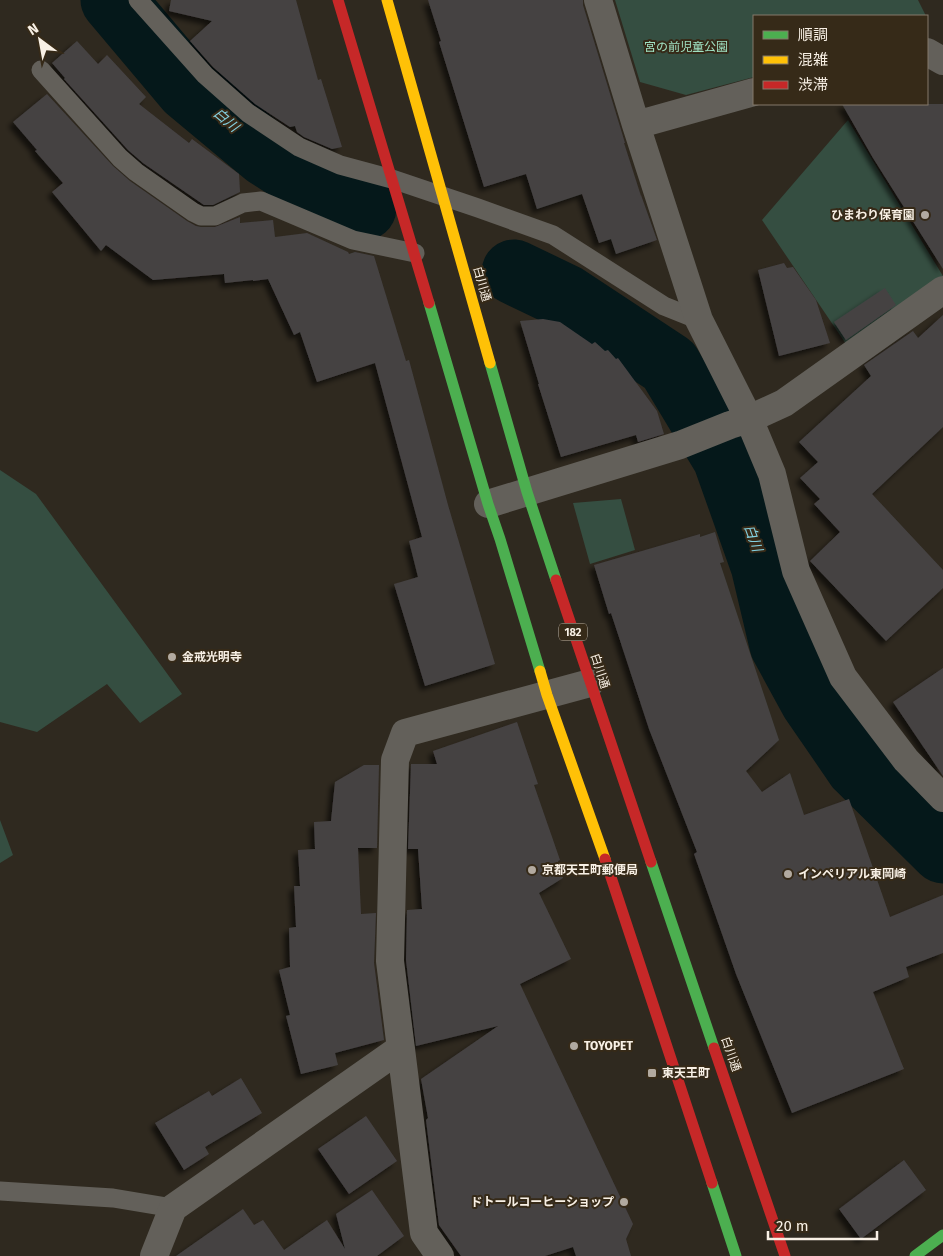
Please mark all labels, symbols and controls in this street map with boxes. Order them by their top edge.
north arrow [15,15,65,65]
legend [753,15,928,105]
text: N [25,20,42,39]
text: 順調 [798,26,828,44]
park label: 宮の前児童公園 [644,40,728,54]
text: 混雑 [798,51,828,69]
text: 渋滞 [798,76,828,94]
water label: 白川 [210,104,244,137]
place label: ひまわり保育園 [831,208,915,222]
marker: ひまわり保育園 [919,209,931,221]
street label: 白川通 [470,265,494,303]
water label: 白川 [740,522,766,556]
road number: 182 [559,624,587,640]
place label: 金戒光明寺 [182,650,242,664]
marker: 金戒光明寺 [166,651,178,663]
street label: 白川通 [588,652,612,690]
place label: 京都天王町郵便局 [542,863,638,877]
marker: 京都天王町郵便局 [526,864,538,876]
place label: インペリアル東岡崎 [798,867,906,881]
marker: インペリアル東岡崎 [782,868,794,880]
street label: 白川通 [719,1035,743,1073]
place label: TOYOPET [584,1039,633,1053]
marker: TOYOPET [568,1040,580,1052]
place label: 東天王町 [662,1066,710,1080]
marker: 東天王町 [646,1067,658,1079]
place label: ドトールコーヒーショップ [470,1195,614,1209]
marker: ドトールコーヒーショップ [618,1196,630,1208]
scale bar [768,1208,877,1240]
text: 20 m [776,1217,809,1235]

